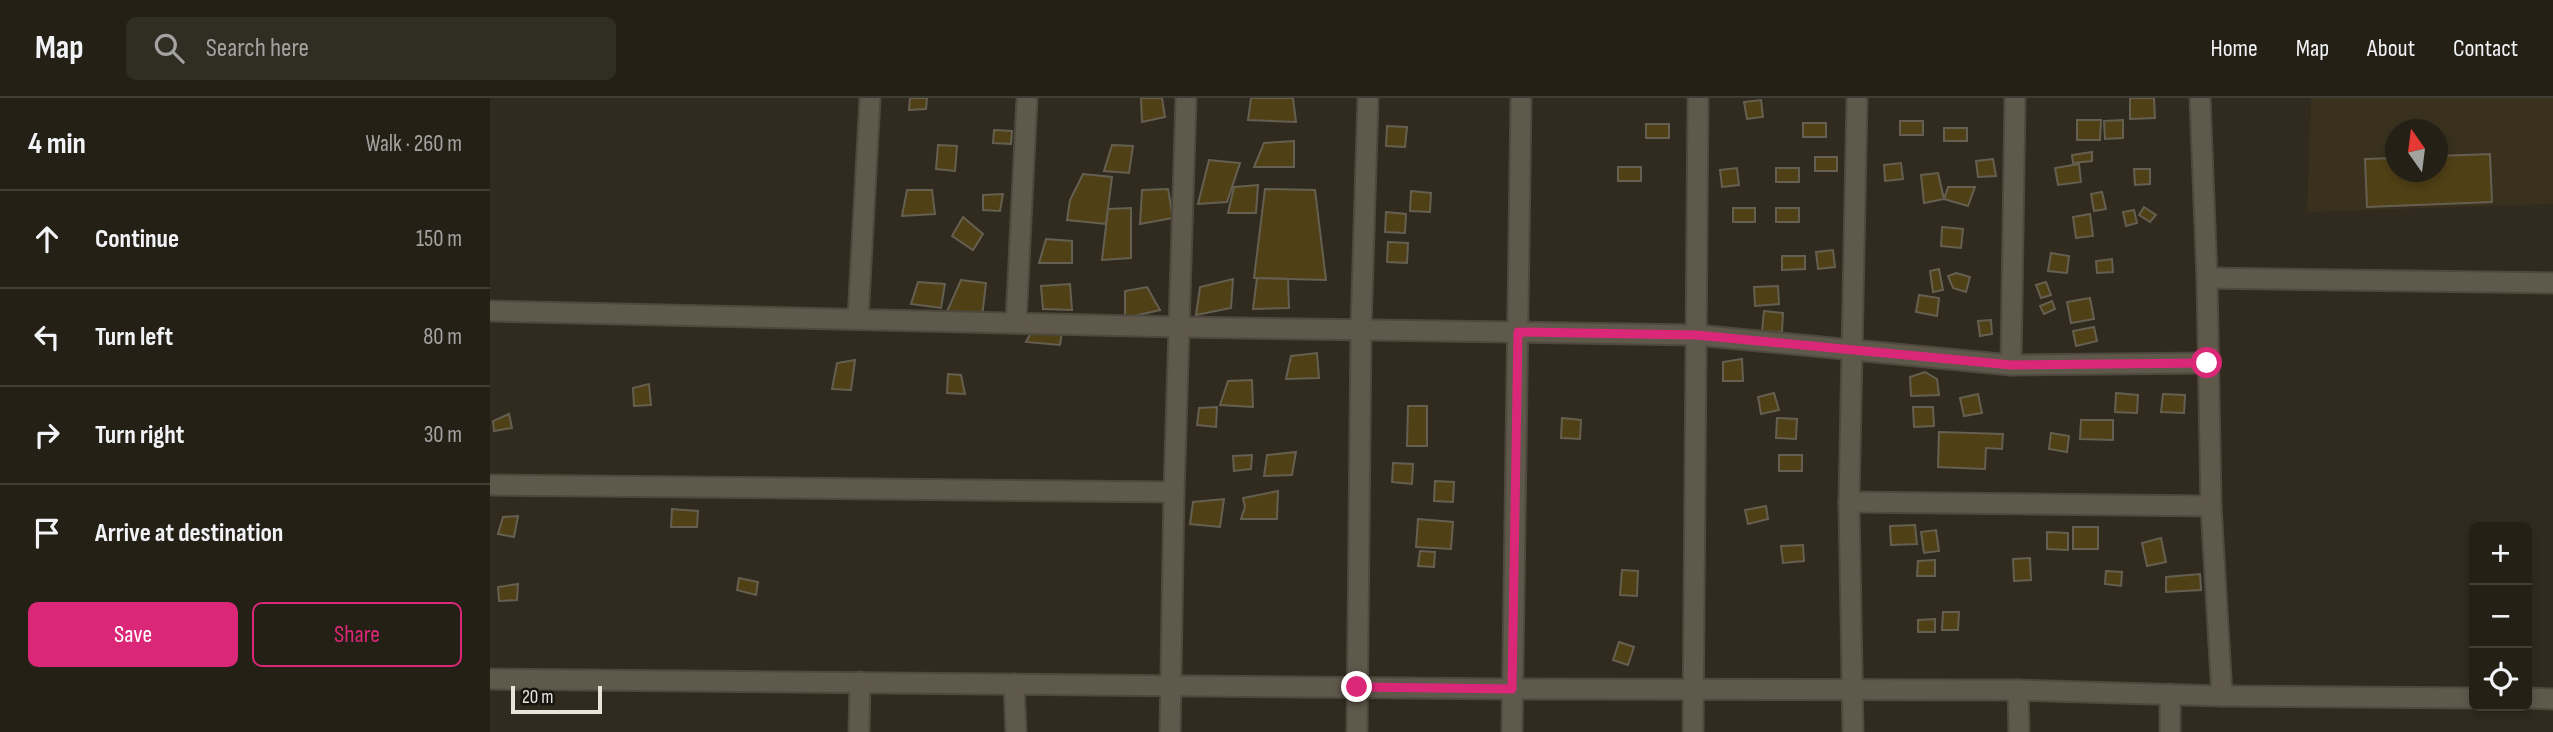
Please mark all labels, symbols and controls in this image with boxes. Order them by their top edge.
search box [126,17,616,80]
text: Map [35,28,84,68]
icon: search [150,29,188,67]
text: Search here [206,33,309,64]
text: Home [2210,34,2258,63]
text: Map [2296,34,2329,63]
text: About [2367,34,2415,63]
text: Contact [2453,34,2518,63]
north arrow [2385,119,2448,182]
text: 4 min [28,126,86,162]
text: Walk · 260 m [366,130,462,158]
icon: ahead [28,220,66,258]
text: Continue [95,224,179,255]
text: 150 m [416,225,462,253]
icon: left [28,318,66,356]
text: Turn left [95,322,173,353]
text: 80 m [423,323,462,351]
route start [2191,347,2222,378]
icon: right [28,416,66,454]
text: Turn right [95,420,184,451]
text: 30 m [424,421,462,449]
icon: arrive [28,514,66,552]
text: Arrive at destination [95,518,283,549]
map controls [2469,522,2532,711]
button: + [2469,522,2532,585]
button: − [2469,585,2532,648]
button: Save [28,602,238,667]
button: Share [252,602,462,667]
button: locate [2469,648,2532,711]
route end [1341,671,1372,702]
scale bar [511,683,602,715]
text: 20 m [522,686,554,709]

